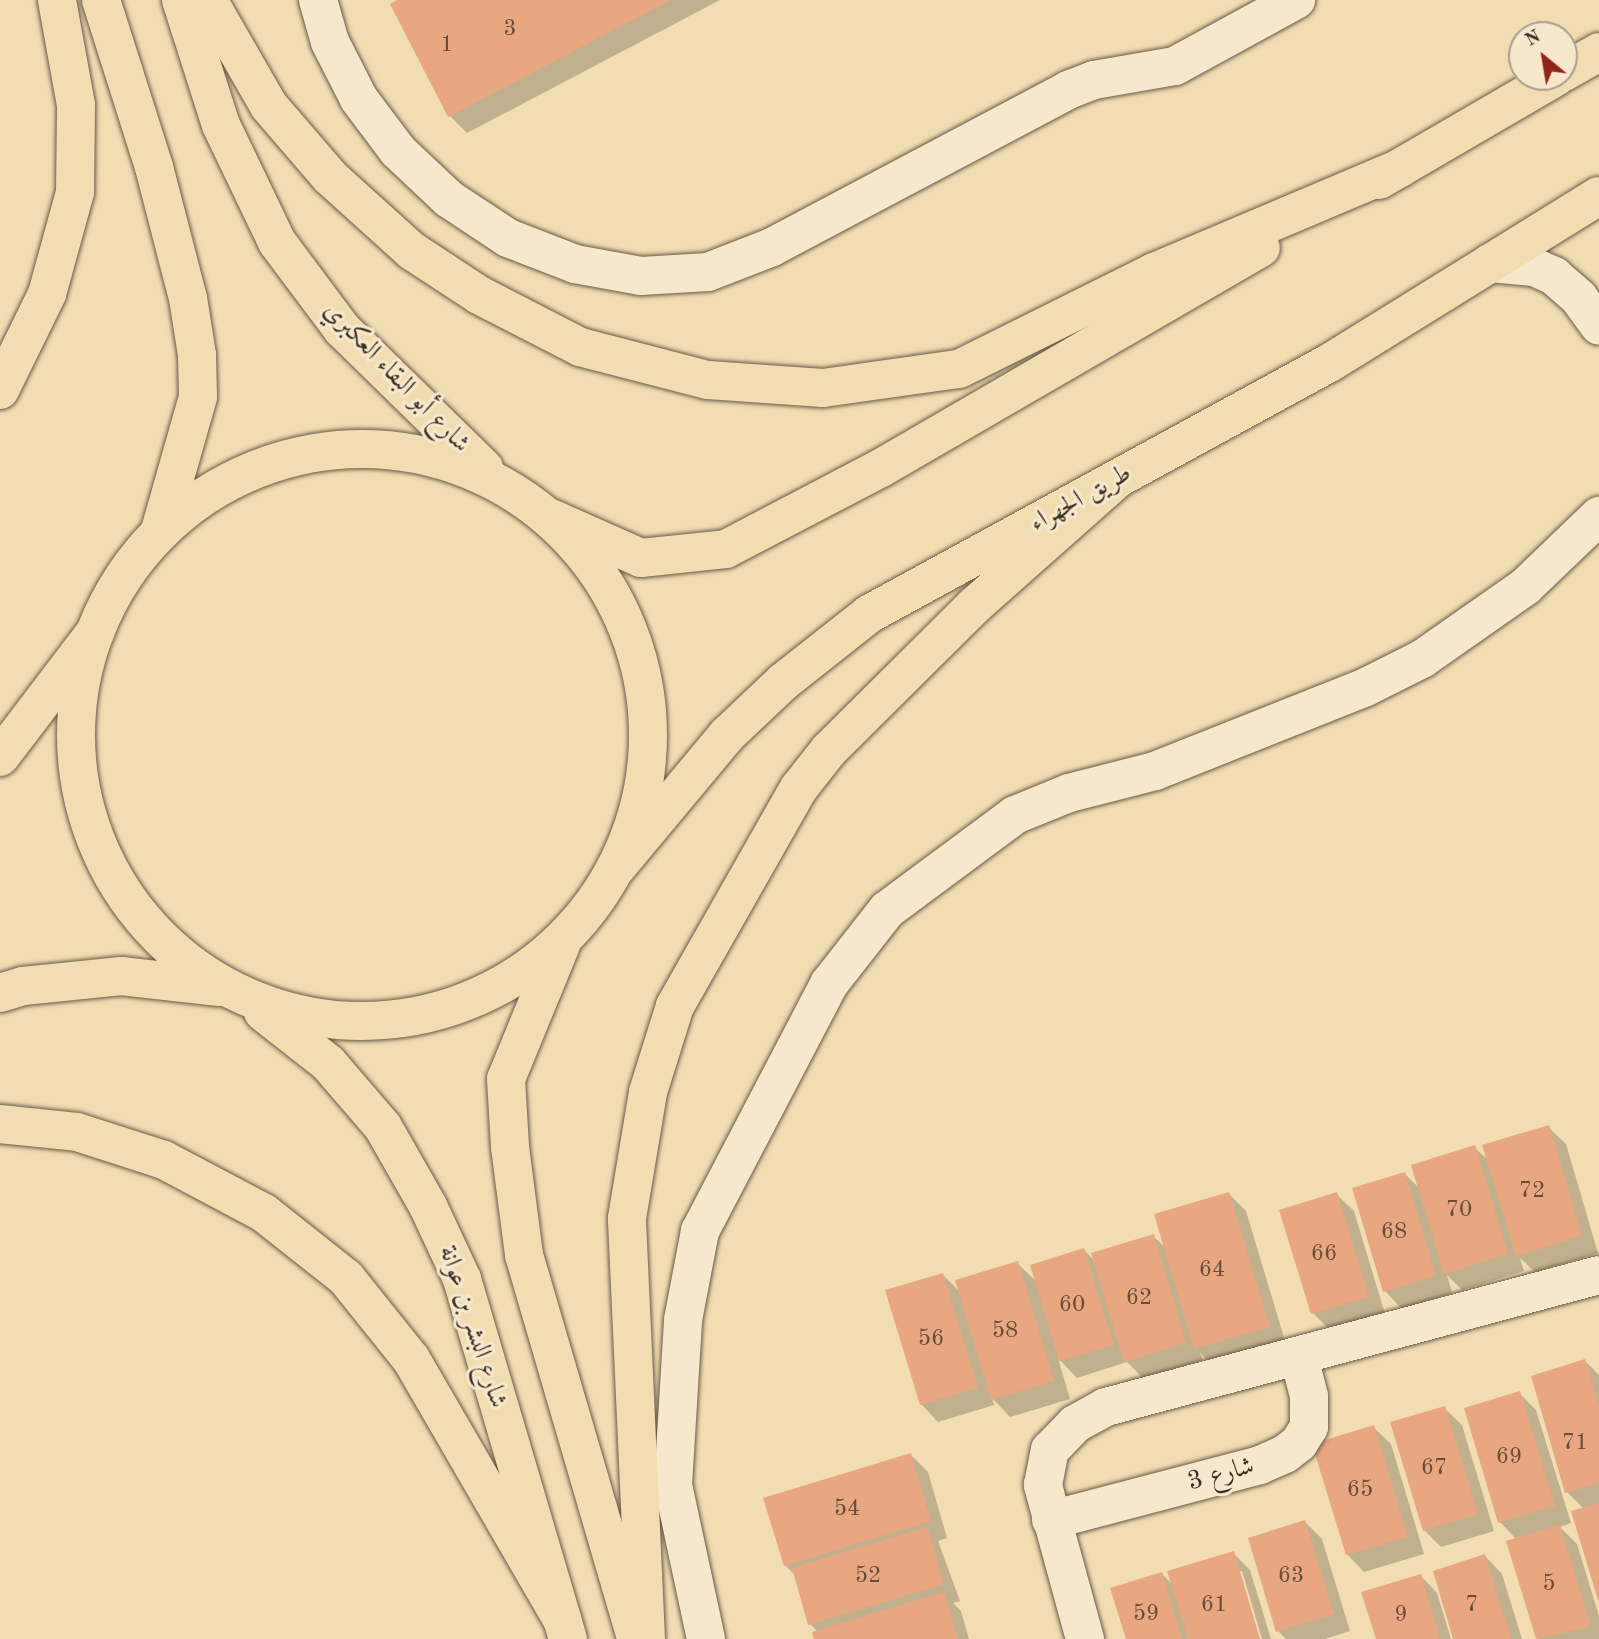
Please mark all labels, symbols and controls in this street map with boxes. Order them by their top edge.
house number: 3 [503,15,517,43]
north arrow [1508,21,1578,91]
text: N [1522,27,1544,51]
house number: 1 [440,31,454,59]
street label: شارع أبو البقاء العكبري [316,296,476,460]
street label: طريق الجهراء [1025,458,1137,540]
house number: 72 [1519,1177,1545,1205]
house number: 70 [1446,1196,1472,1224]
house number: 68 [1381,1218,1407,1246]
house number: 66 [1311,1240,1337,1268]
street label: شارع البشر بن عوانة [431,1242,513,1412]
house number: 64 [1199,1256,1225,1284]
house number: 62 [1126,1284,1152,1312]
house number: 60 [1059,1291,1085,1319]
house number: 58 [992,1317,1018,1345]
house number: 56 [918,1325,944,1353]
house number: 71 [1562,1429,1588,1457]
house number: 69 [1496,1443,1522,1471]
street label: شارع 3 [1184,1451,1258,1499]
house number: 67 [1421,1454,1447,1482]
house number: 65 [1347,1476,1373,1504]
house number: 54 [834,1495,860,1523]
house number: 52 [855,1562,881,1590]
house number: 63 [1278,1562,1304,1590]
house number: 5 [1542,1570,1556,1598]
house number: 61 [1201,1591,1227,1619]
house number: 7 [1465,1591,1479,1619]
house number: 59 [1133,1600,1159,1628]
house number: 9 [1394,1601,1408,1629]

